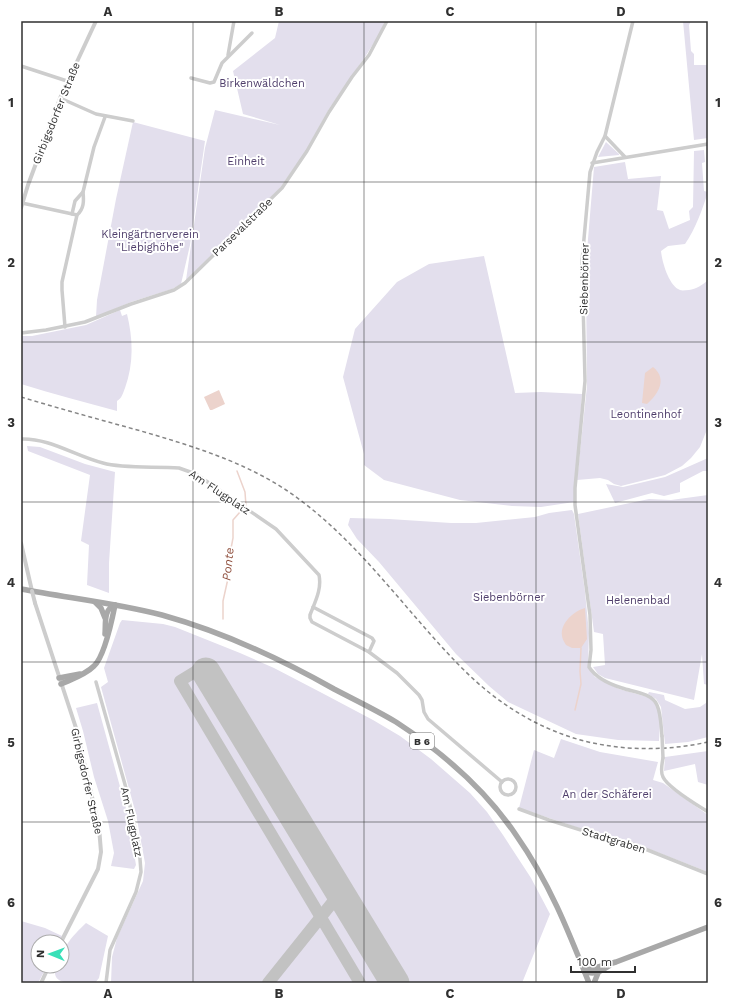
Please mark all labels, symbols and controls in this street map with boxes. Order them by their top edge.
text: A [104,4,113,19]
text: B [275,4,284,19]
text: C [446,4,455,19]
text: D [616,4,626,19]
street label: Girbigsdorfer Straße [30,60,83,166]
park label: Birkenwäldchen [219,77,305,90]
text: 1 [8,95,14,110]
text: 1 [715,95,721,110]
park label: Einheit [227,155,265,168]
street label: Parsevalstraße [210,195,275,259]
park label: Kleingärtnerverein "Liebighöhe" [101,228,199,254]
street label: Siebenbörner [577,242,592,315]
text: 2 [7,255,15,270]
text: 2 [714,255,722,270]
park label: Leontinenhof [610,408,682,421]
text: 3 [7,415,15,430]
text: 3 [714,415,722,430]
street label: Am Flugplatz [187,467,253,518]
water label: Ponte [219,547,237,581]
text: 4 [7,575,16,590]
text: 4 [714,575,723,590]
park label: Siebenbörner [473,591,545,604]
park label: Helenenbad [606,594,670,607]
street label: Girbigsdorfer Straße [68,727,105,836]
road number: B 6 [410,733,434,749]
text: 5 [7,735,15,750]
text: 5 [714,735,722,750]
street label: Am Flugplatz [118,786,145,858]
park label: An der Schäferei [562,788,652,801]
street label: Stadtgraben [580,825,647,856]
text: 6 [7,895,15,910]
text: 6 [714,895,722,910]
north arrow [30,934,70,974]
scale bar [571,948,635,974]
text: N [34,950,47,958]
text: 100 m [577,955,612,969]
text: A [104,986,113,1001]
text: B [275,986,284,1001]
text: C [446,986,455,1001]
text: D [616,986,626,1001]

